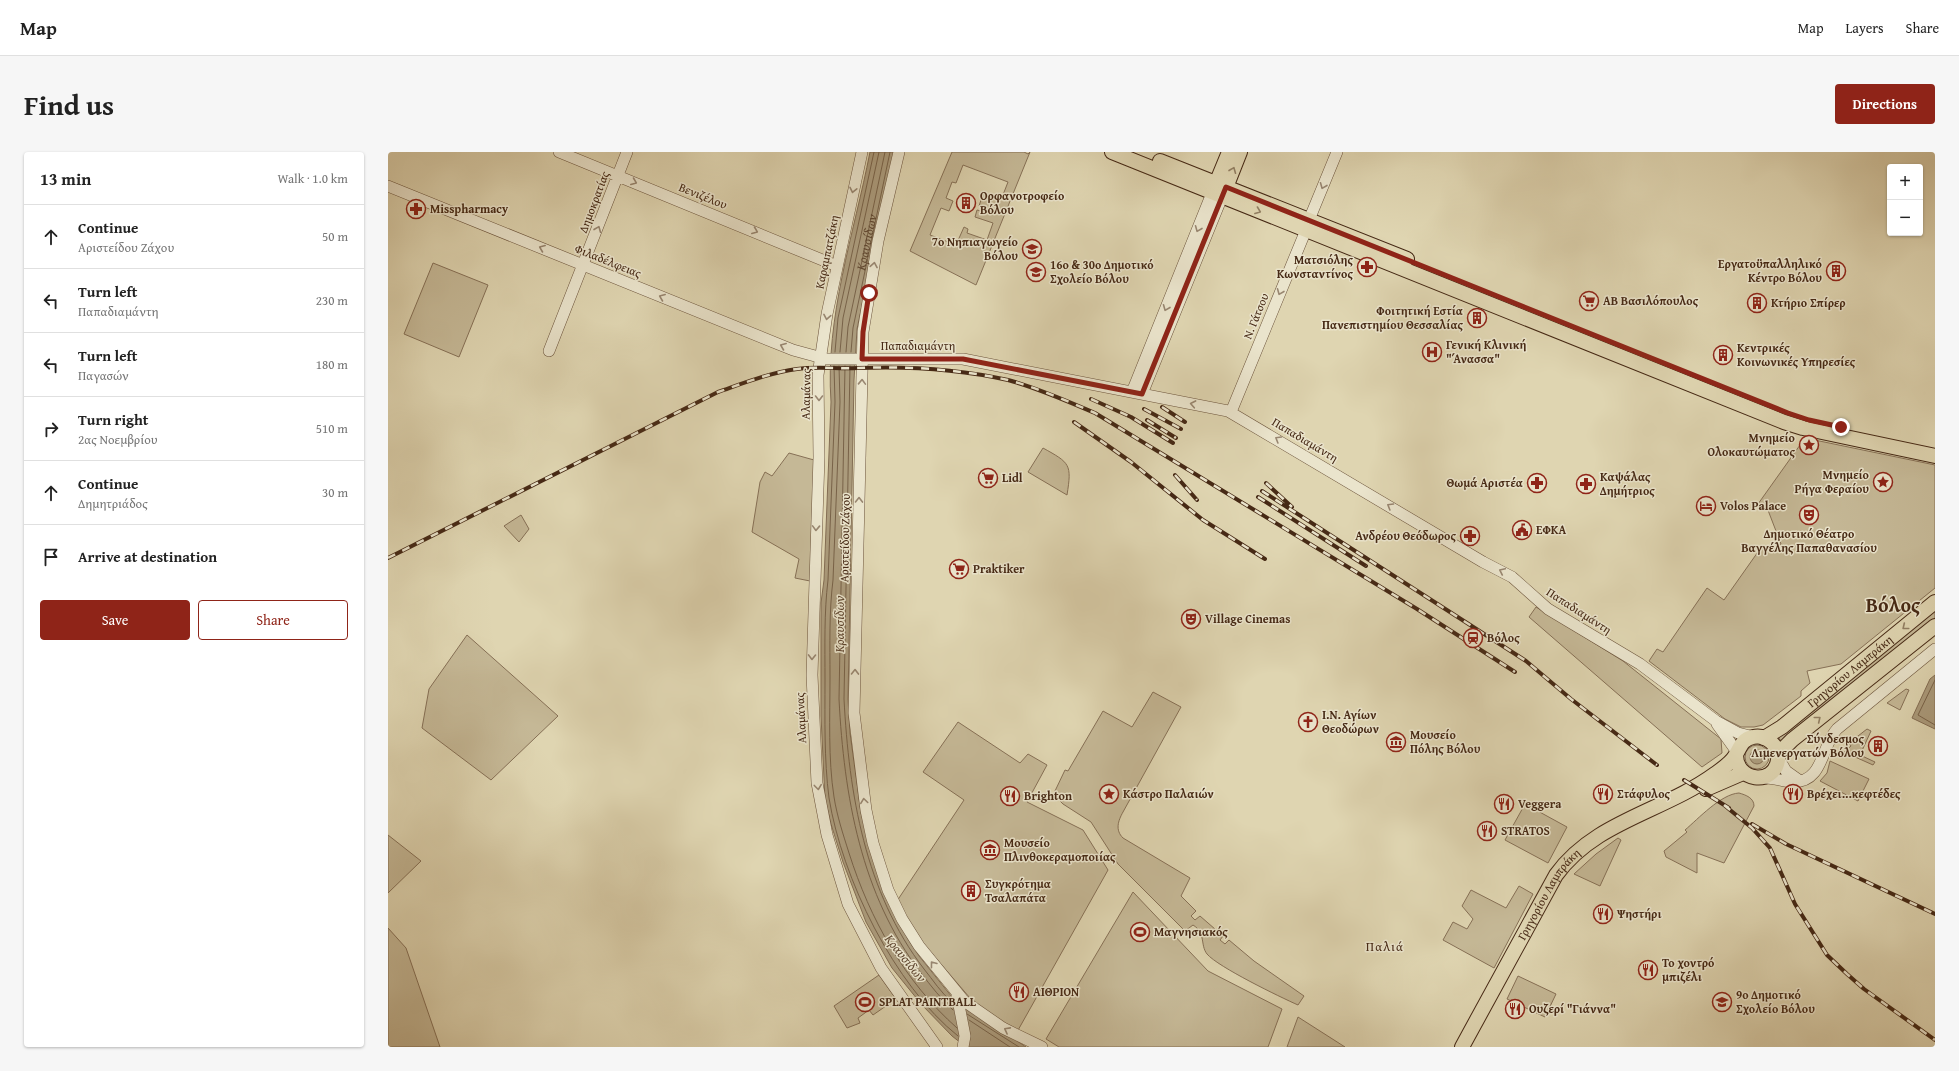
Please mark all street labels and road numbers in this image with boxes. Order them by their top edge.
street label: Δημοκρατίας [574,169,613,235]
street label: Βενιζέλου [677,178,730,213]
street label: Καραμπατζάκη [810,214,843,290]
street label: Φιλαδέλφειας [572,239,644,282]
street label: Ν. Γάτσου [1239,290,1272,341]
street label: Παπαδιαμάντη [881,337,955,354]
street label: Αλαμάνας [797,368,814,420]
street label: Παπαδιαμάντη [1269,413,1342,466]
street label: Αριστείδου Ζάχου [835,493,854,583]
street label: Παπαδιαμάντη [1543,583,1615,638]
street label: Γρηγορίου Λαμπράκη [1803,631,1896,711]
street label: Αλαμάνας [791,692,810,744]
street label: Γρηγορίου Λαμπράκη [1513,844,1584,943]

